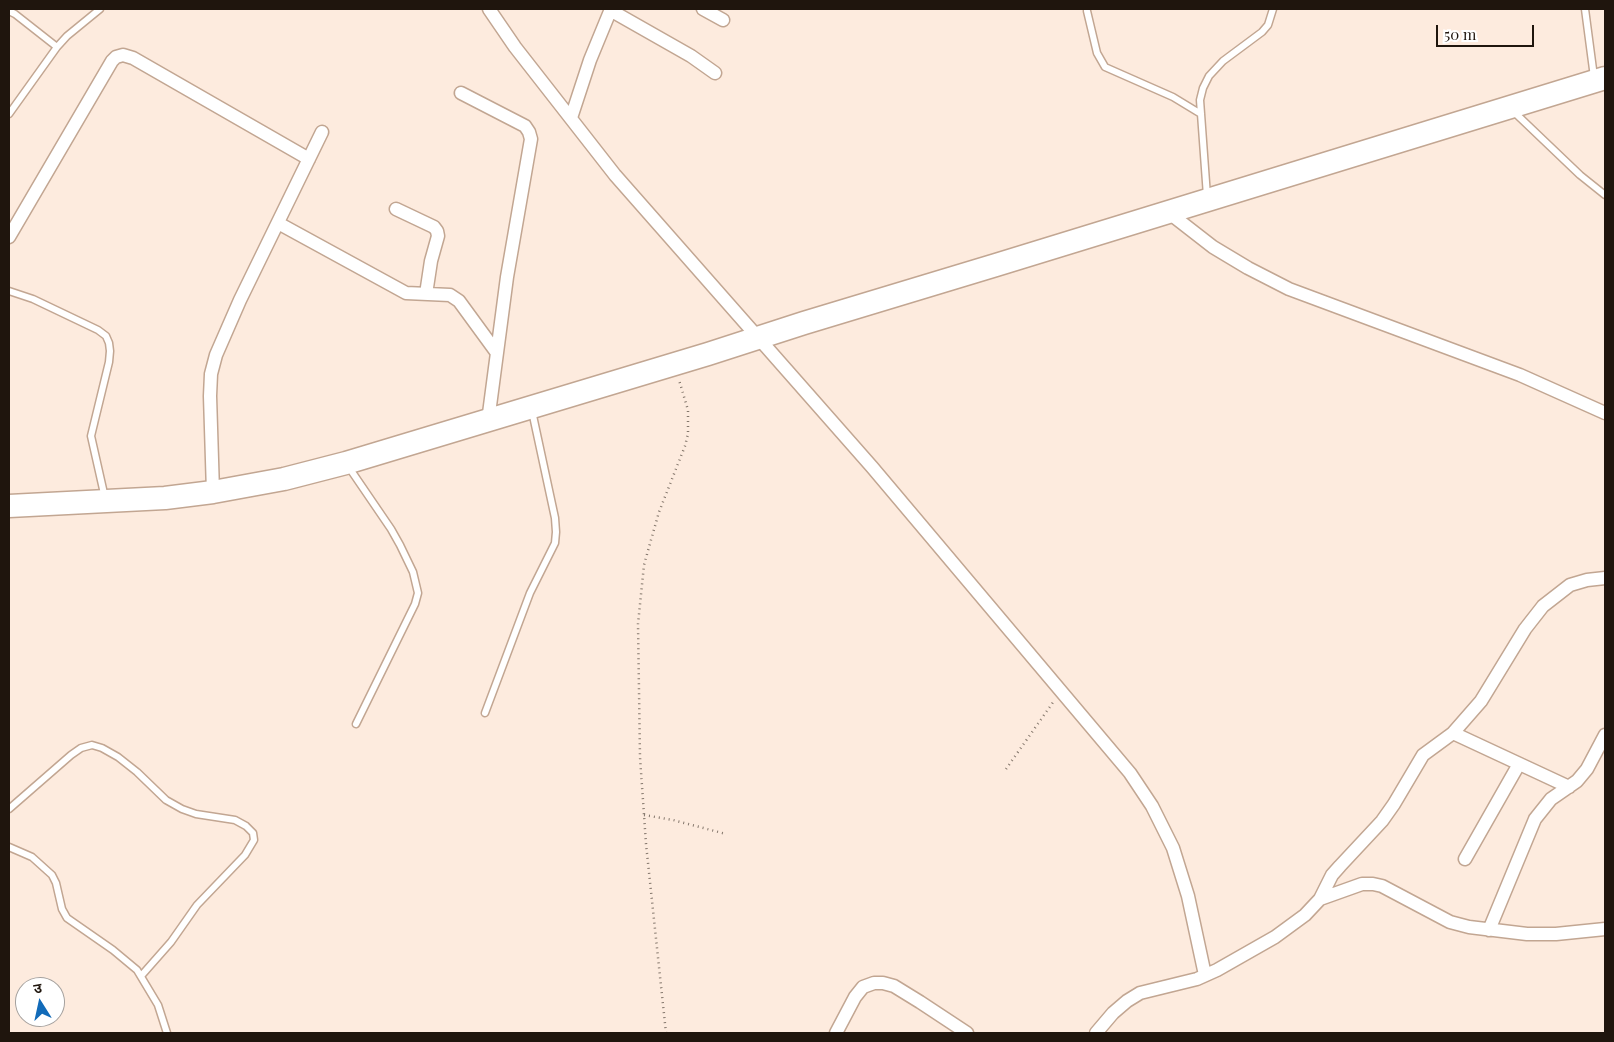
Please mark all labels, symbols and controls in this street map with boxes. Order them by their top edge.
scale bar [1439,15,1536,47]
text: 50 m [1444,24,1476,44]
north arrow [15,977,65,1027]
text: उ [32,978,43,998]

